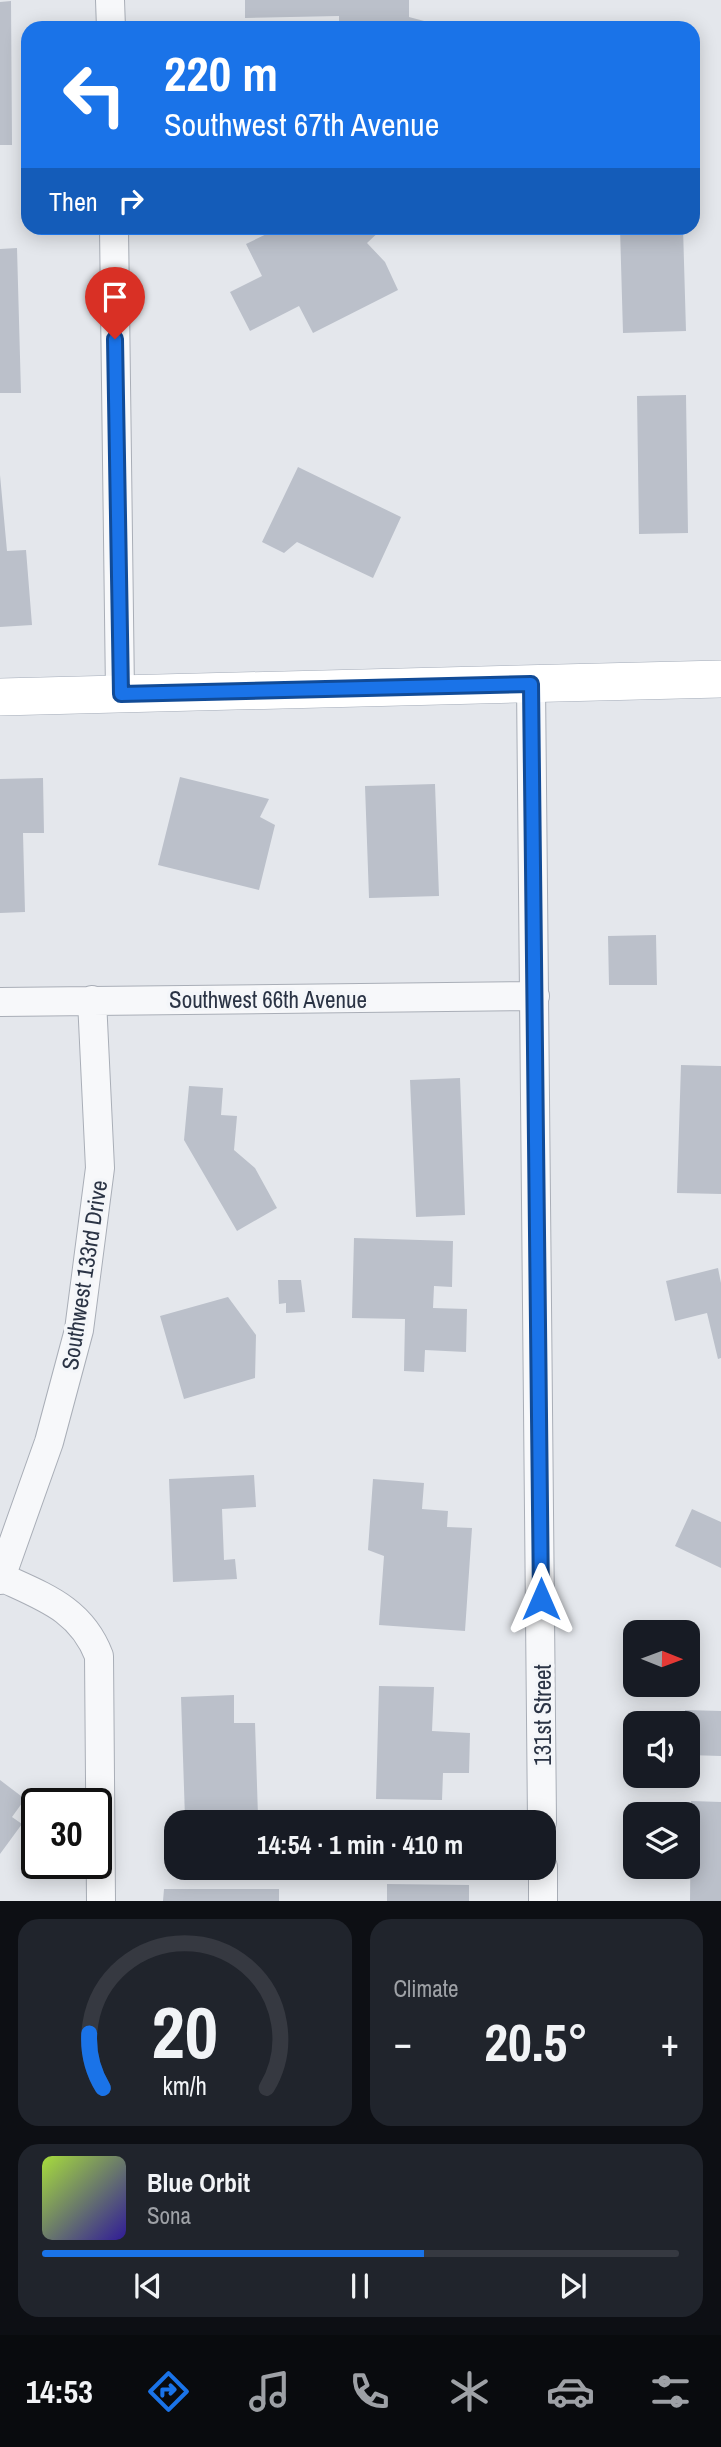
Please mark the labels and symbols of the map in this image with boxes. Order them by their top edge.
pin [85,267,145,339]
street label: Southwest 66th Avenue [169,984,367,1015]
street label: Southwest 133rd Drive [54,1178,114,1372]
position arrow [504,1562,578,1636]
north arrow [623,1620,700,1698]
street label: 131st Street [527,1664,558,1766]
speed limit sign: 30 [21,1788,112,1879]

